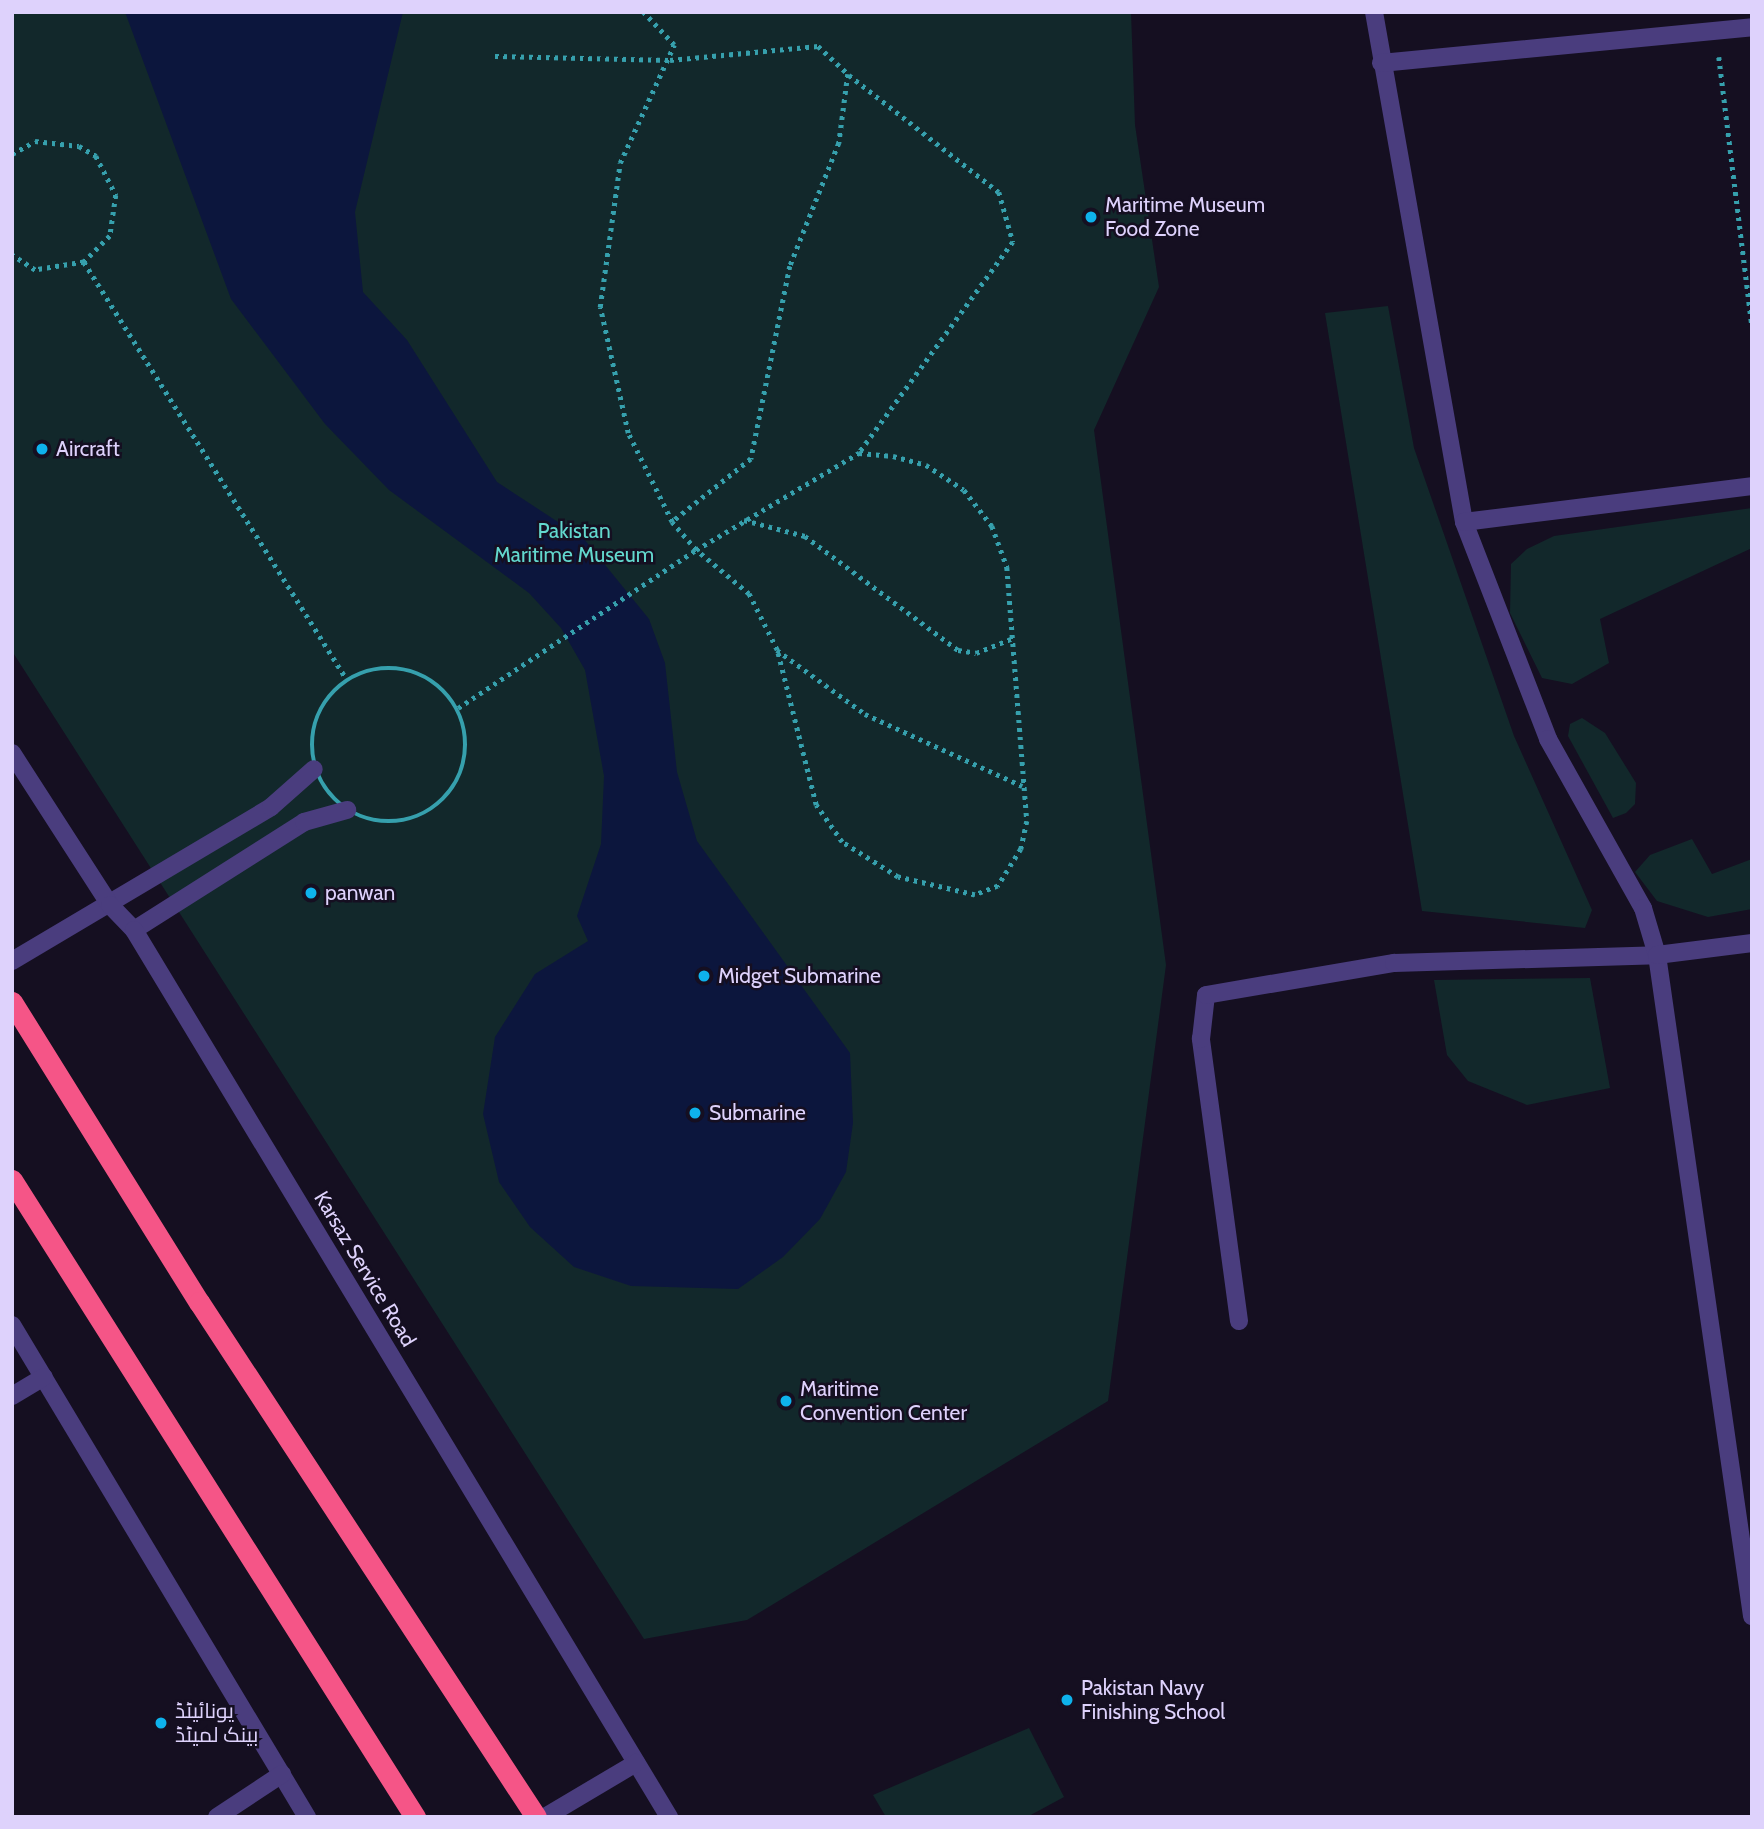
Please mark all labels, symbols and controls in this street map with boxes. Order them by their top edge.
place label: Maritime Museum Food Zone [1105,192,1265,242]
marker: Maritime Museum Food Zone [1083,209,1099,225]
place label: Aircraft [56,436,120,462]
marker: Aircraft [34,441,50,457]
park label: Pakistan Maritime Museum [494,518,654,568]
place label: panwan [325,880,395,906]
marker: panwan [303,885,319,901]
place label: Midget Submarine [718,963,881,989]
marker: Midget Submarine [696,968,712,984]
place label: Submarine [709,1100,806,1126]
marker: Submarine [687,1105,703,1121]
street label: Karsaz Service Road [309,1187,421,1351]
place label: Maritime Convention Center [800,1376,967,1426]
marker: Maritime Convention Center [778,1393,794,1409]
place label: Pakistan Navy Finishing School [1081,1675,1225,1725]
marker: Pakistan Navy Finishing School [1059,1692,1075,1708]
place label: یونائیٹڈ بینک لمیٹڈ [175,1698,258,1748]
marker: یونائیٹڈ بینک لمیٹڈ [153,1715,169,1731]

